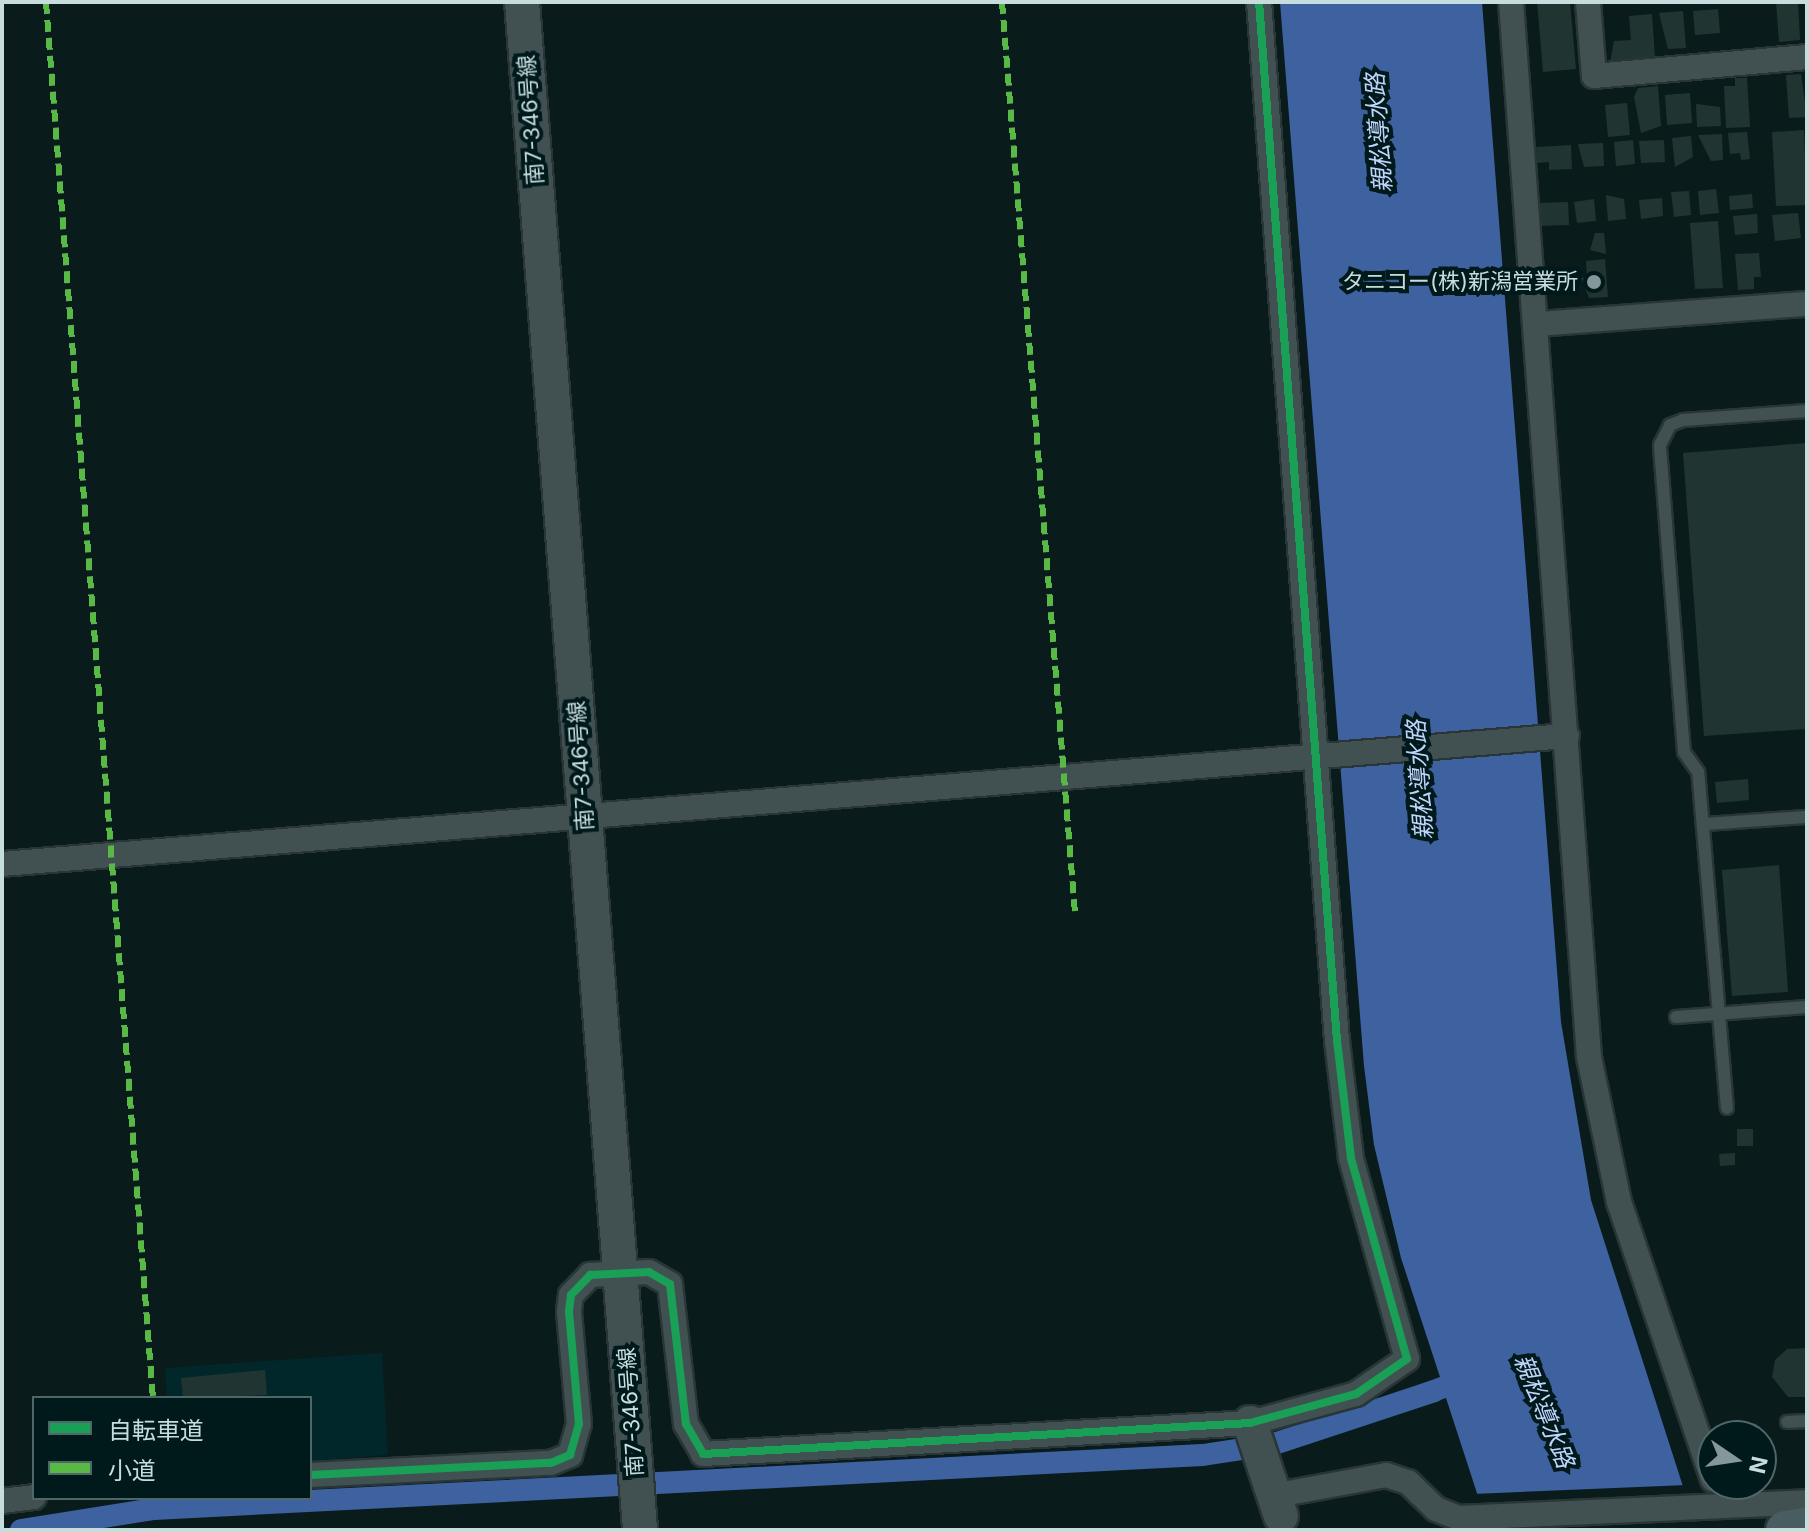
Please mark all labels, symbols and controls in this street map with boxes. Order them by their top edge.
street label: 南7-346号線 [513,54,549,186]
water label: 親松導水路 [1360,72,1398,194]
place label: タニコー(株)新潟営業所 [1342,269,1578,295]
marker: タニコー(株)新潟営業所 [1585,273,1603,291]
street label: 南7-346号線 [563,700,599,832]
water label: 親松導水路 [1401,719,1439,841]
street label: 南7-346号線 [613,1346,649,1478]
water label: 親松導水路 [1508,1350,1580,1472]
legend [32,1396,312,1500]
text: 自転車道 [108,1416,204,1445]
north arrow [1697,1420,1777,1500]
text: N [1744,1454,1773,1476]
text: 小道 [108,1456,156,1485]

